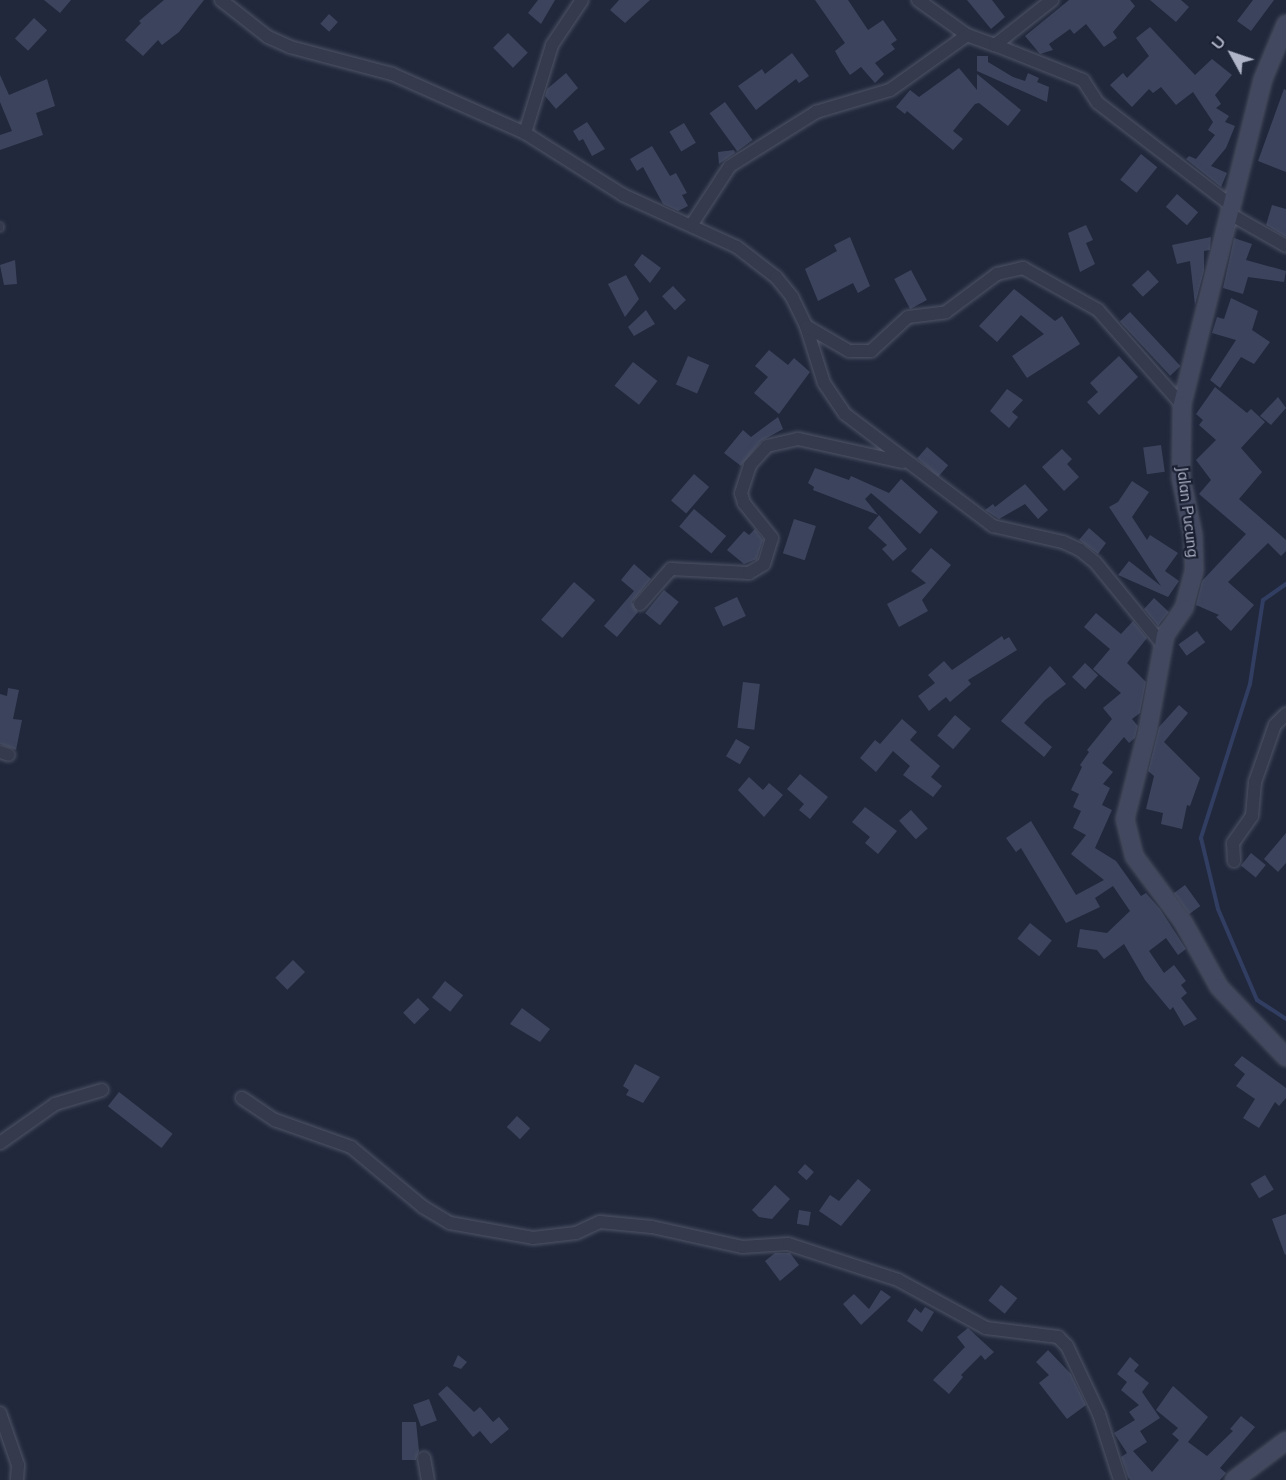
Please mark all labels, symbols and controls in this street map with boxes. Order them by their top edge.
north arrow [1202,24,1262,84]
text: U [1207,31,1230,53]
street label: Jalan Pucung [1173,466,1203,558]

